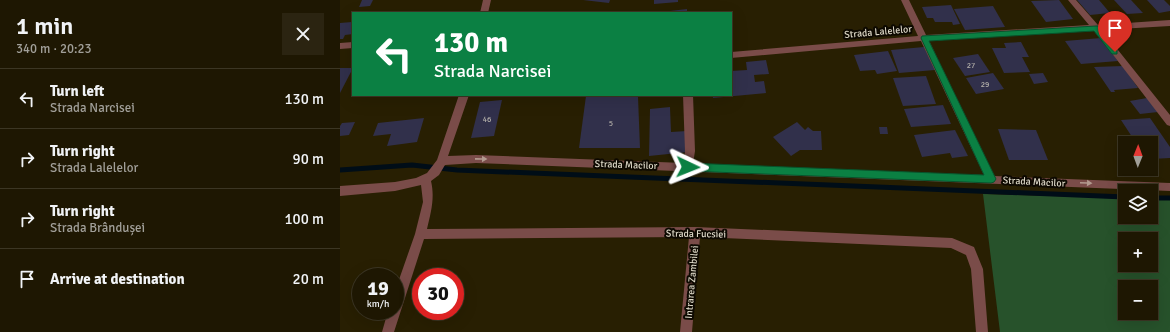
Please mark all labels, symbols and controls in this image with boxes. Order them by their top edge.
text: 1 min [16,11,73,41]
pin [1098,11,1132,52]
button: close [282,13,324,55]
icon: arrive [1104,17,1126,39]
street label: Strada Lalelelor [844,23,913,41]
text: 130 m [434,26,508,60]
icon: left [368,28,420,80]
text: 340 m · 20:23 [16,41,92,57]
text: Strada Narcisei [434,60,551,82]
house number: 27 [967,60,975,70]
house number: 29 [981,79,989,89]
text: Turn left [50,82,104,100]
icon: left [16,88,38,110]
text: 130 m [284,90,324,108]
text: Strada Narcisei [50,100,135,116]
house number: 46 [483,114,491,124]
house number: 5 [609,118,613,128]
north arrow [1118,136,1158,176]
map controls [1118,136,1158,320]
text: Turn right [50,142,115,160]
position arrow [667,146,709,188]
icon: right [16,148,38,170]
text: 90 m [293,150,324,168]
one-way arrow [475,156,488,162]
street label: Strada Macilor [594,158,658,172]
text: Strada Lalelelor [50,160,138,176]
street label: Strada Macilor [1002,174,1066,190]
one-way arrow [1080,180,1092,187]
button: layers [1118,184,1158,224]
text: Turn right [50,202,115,220]
icon: right [16,208,38,230]
text: 100 m [284,210,324,228]
text: Strada Brândușei [50,220,145,236]
street label: Strada Fucsiei [666,227,726,241]
button: + [1118,232,1158,272]
street label: Intrarea Zambilei [683,245,701,319]
icon: arrive [16,268,38,290]
speed limit sign: 30 [412,268,464,320]
text: Arrive at destination [50,270,185,288]
text: 20 m [293,270,324,288]
text: 19 [367,276,389,301]
button: − [1118,280,1158,320]
text: km/h [367,298,389,310]

